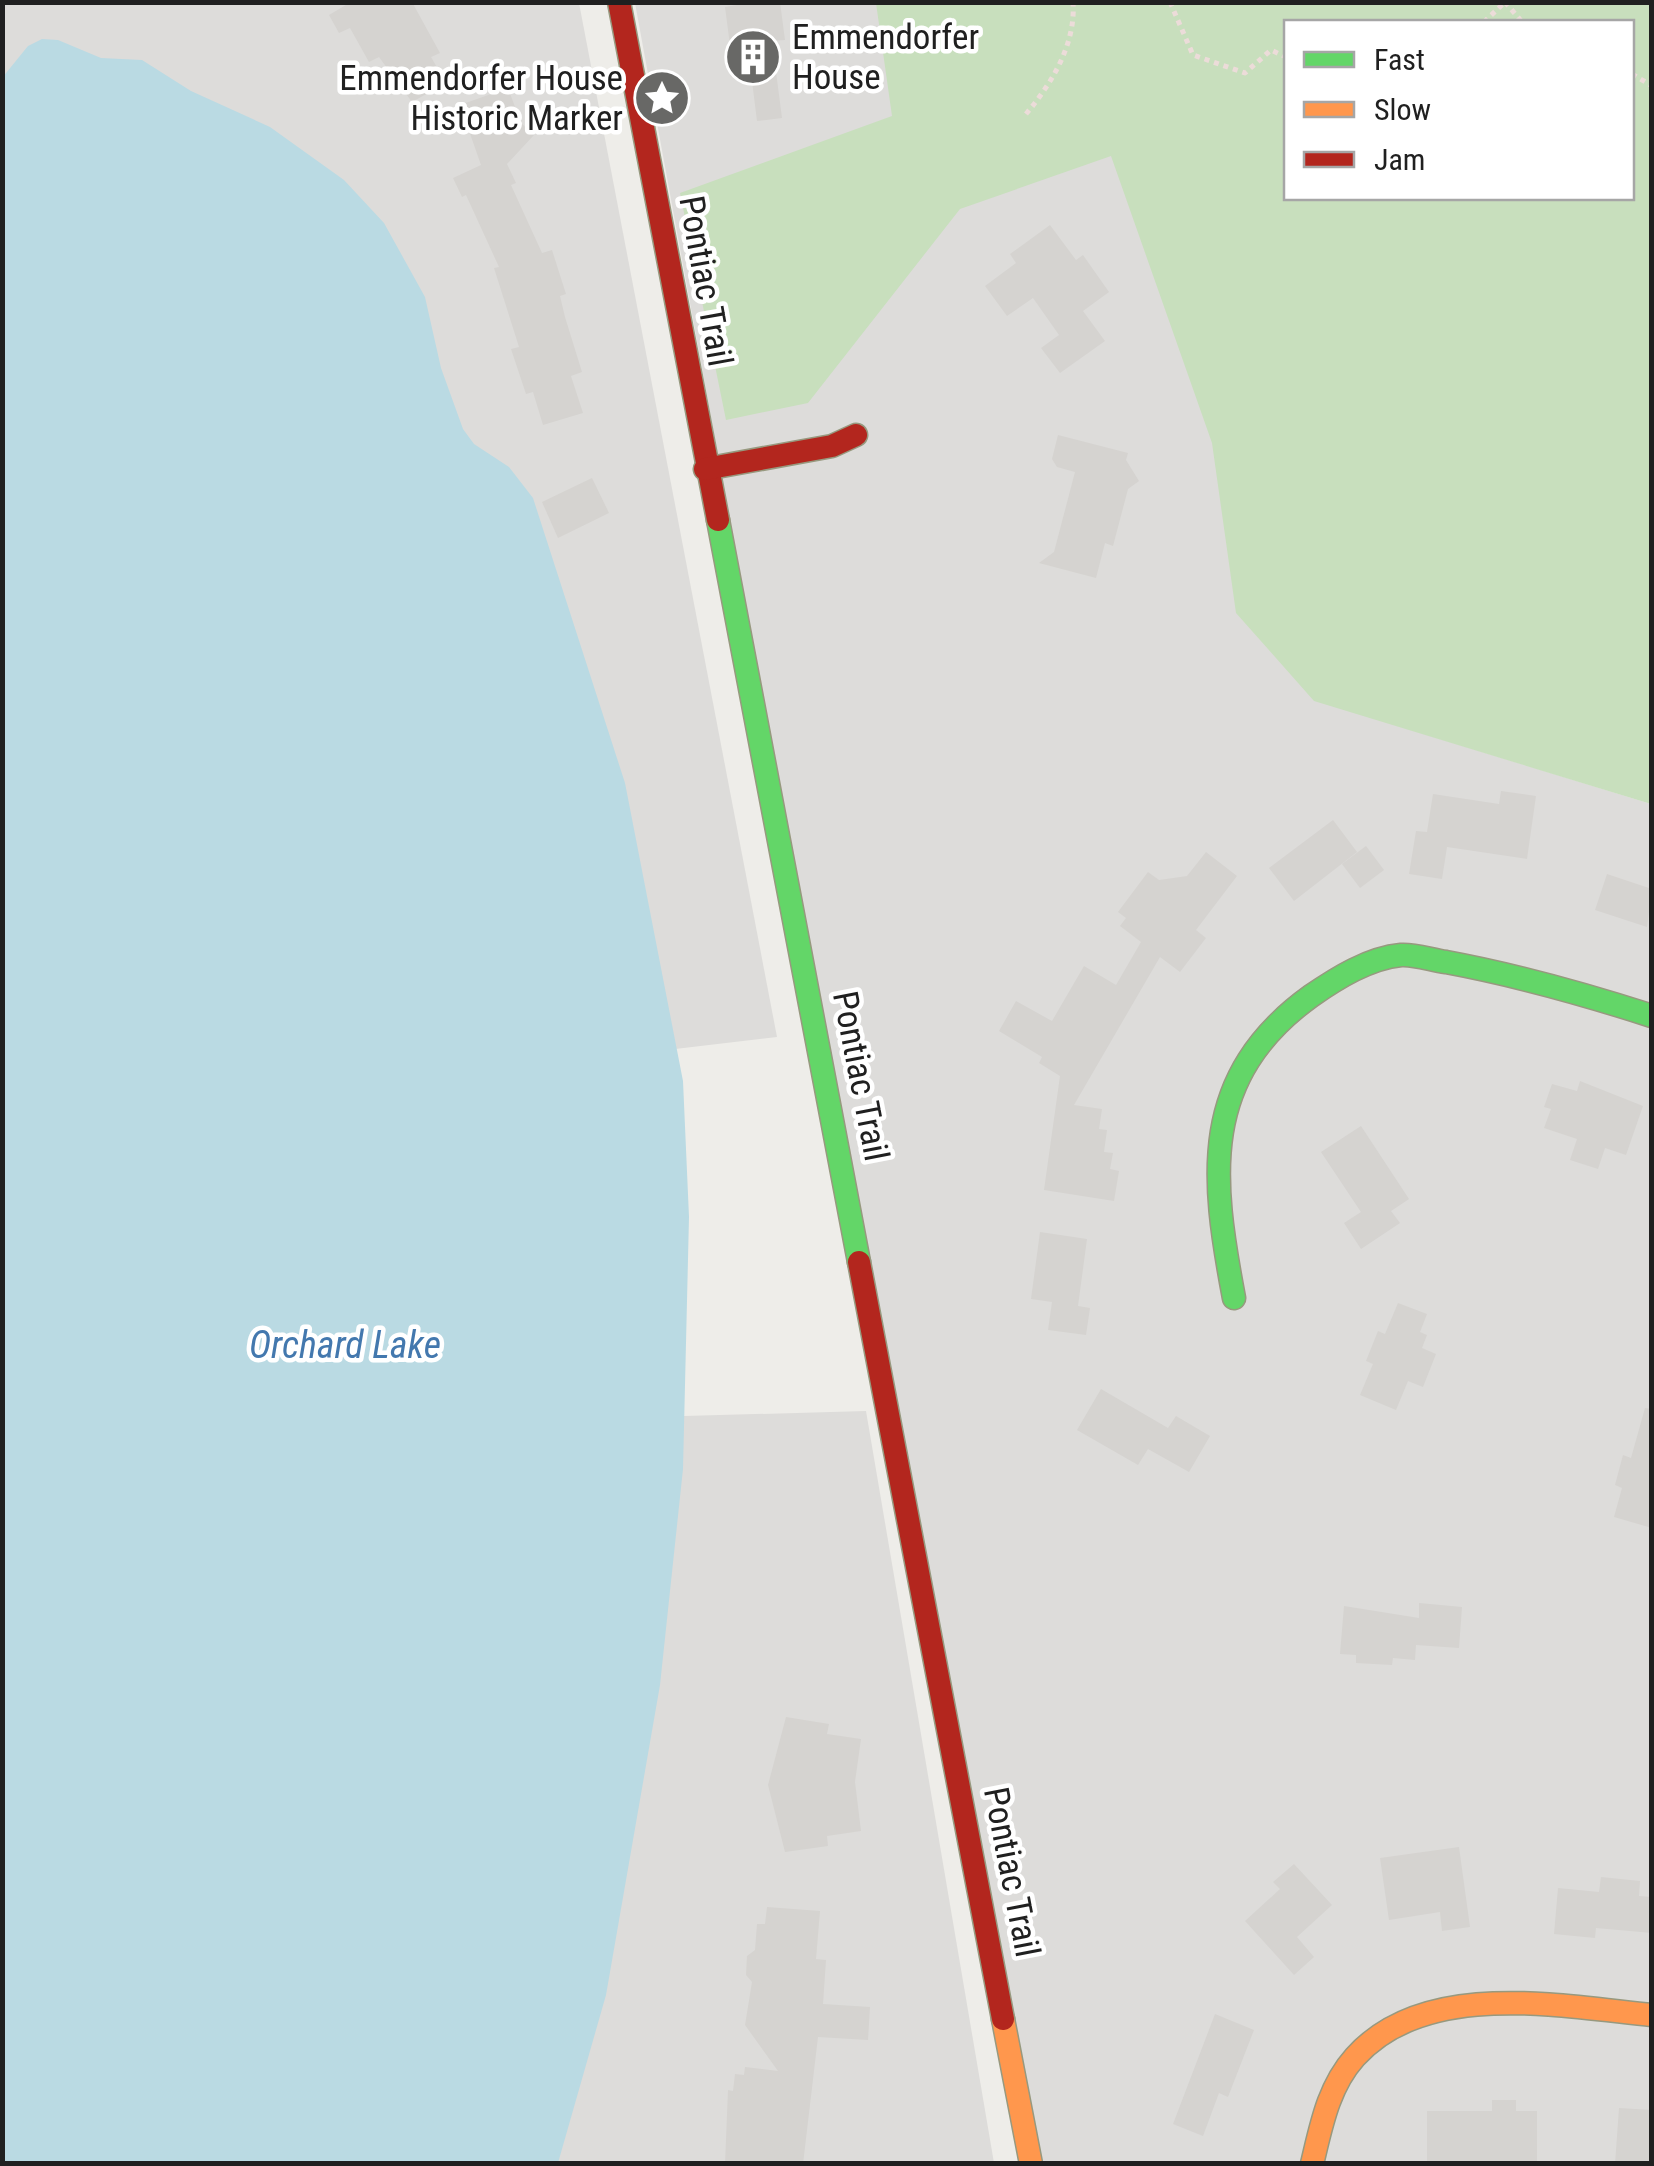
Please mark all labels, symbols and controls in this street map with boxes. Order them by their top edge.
place label: Emmendorfer House [792,17,979,98]
legend [1284,20,1634,200]
building icon: Emmendorfer House [723,27,783,87]
text: Fast [1374,42,1425,77]
place label: Emmendorfer House Historic Marker [339,58,623,139]
place icon: Emmendorfer House Historic Marker [632,68,692,128]
text: Slow [1374,92,1431,127]
text: Jam [1374,142,1425,177]
street label: Pontiac Trail [670,193,741,369]
street label: Pontiac Trail [824,988,897,1164]
water label: Orchard Lake [249,1323,441,1367]
street label: Pontiac Trail [975,1784,1048,1960]

